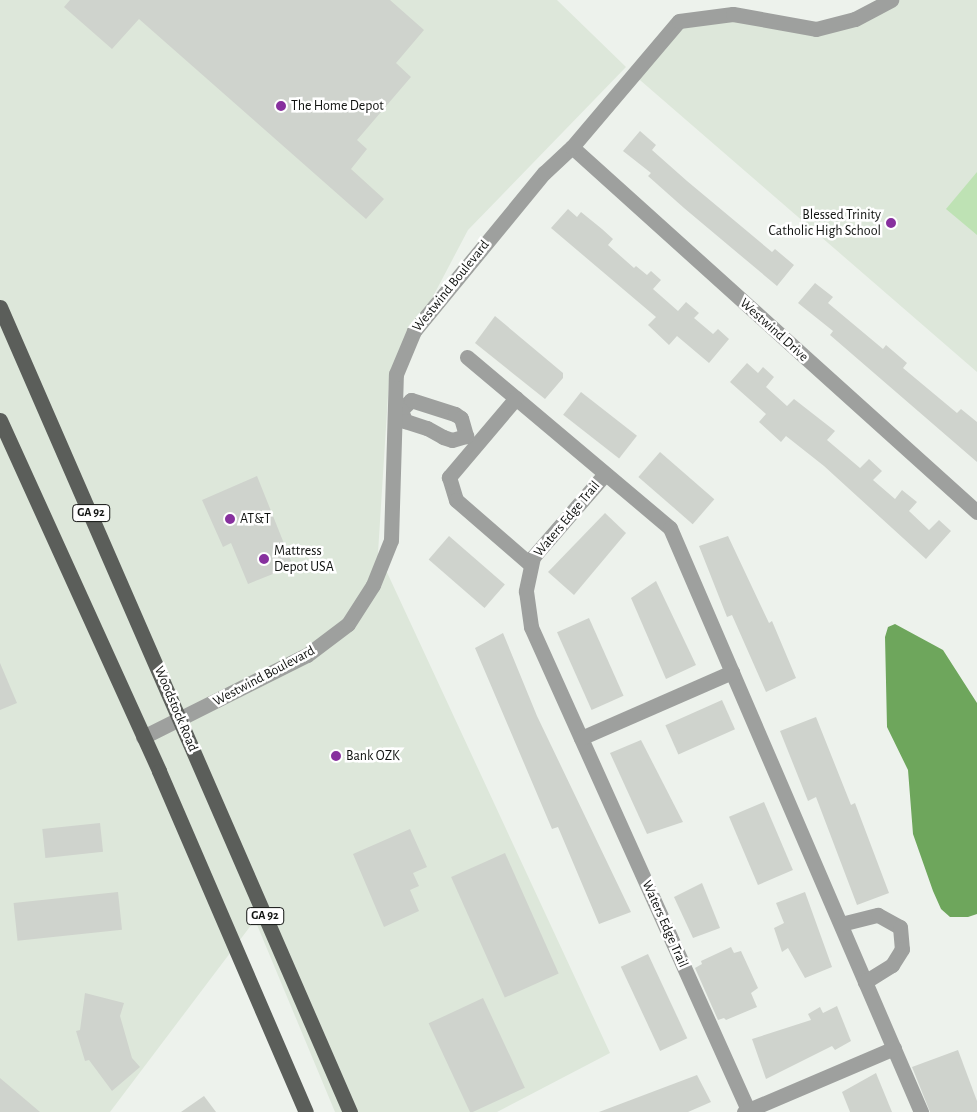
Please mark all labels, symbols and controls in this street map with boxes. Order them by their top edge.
place label: The Home Depot [291,98,384,114]
marker: The Home Depot [275,100,287,112]
place label: Blessed Trinity Catholic High School [769,207,881,240]
marker: Blessed Trinity Catholic High School [885,217,897,229]
street label: Westwind Boulevard [409,237,493,335]
street label: Westwind Drive [736,295,812,365]
street label: Waters Edge Trail [530,478,604,560]
road number: GA 92 [71,503,111,522]
place label: AT&T [240,511,271,527]
marker: AT&T [224,513,236,525]
place label: Mattress Depot USA [274,543,334,576]
marker: Mattress Depot USA [258,553,270,565]
street label: Westwind Boulevard [210,642,318,710]
street label: Woodstock Road [150,664,202,754]
place label: Bank OZK [346,748,400,764]
marker: Bank OZK [330,750,342,762]
street label: Waters Edge Trail [638,878,692,970]
road number: GA 92 [245,906,285,926]

